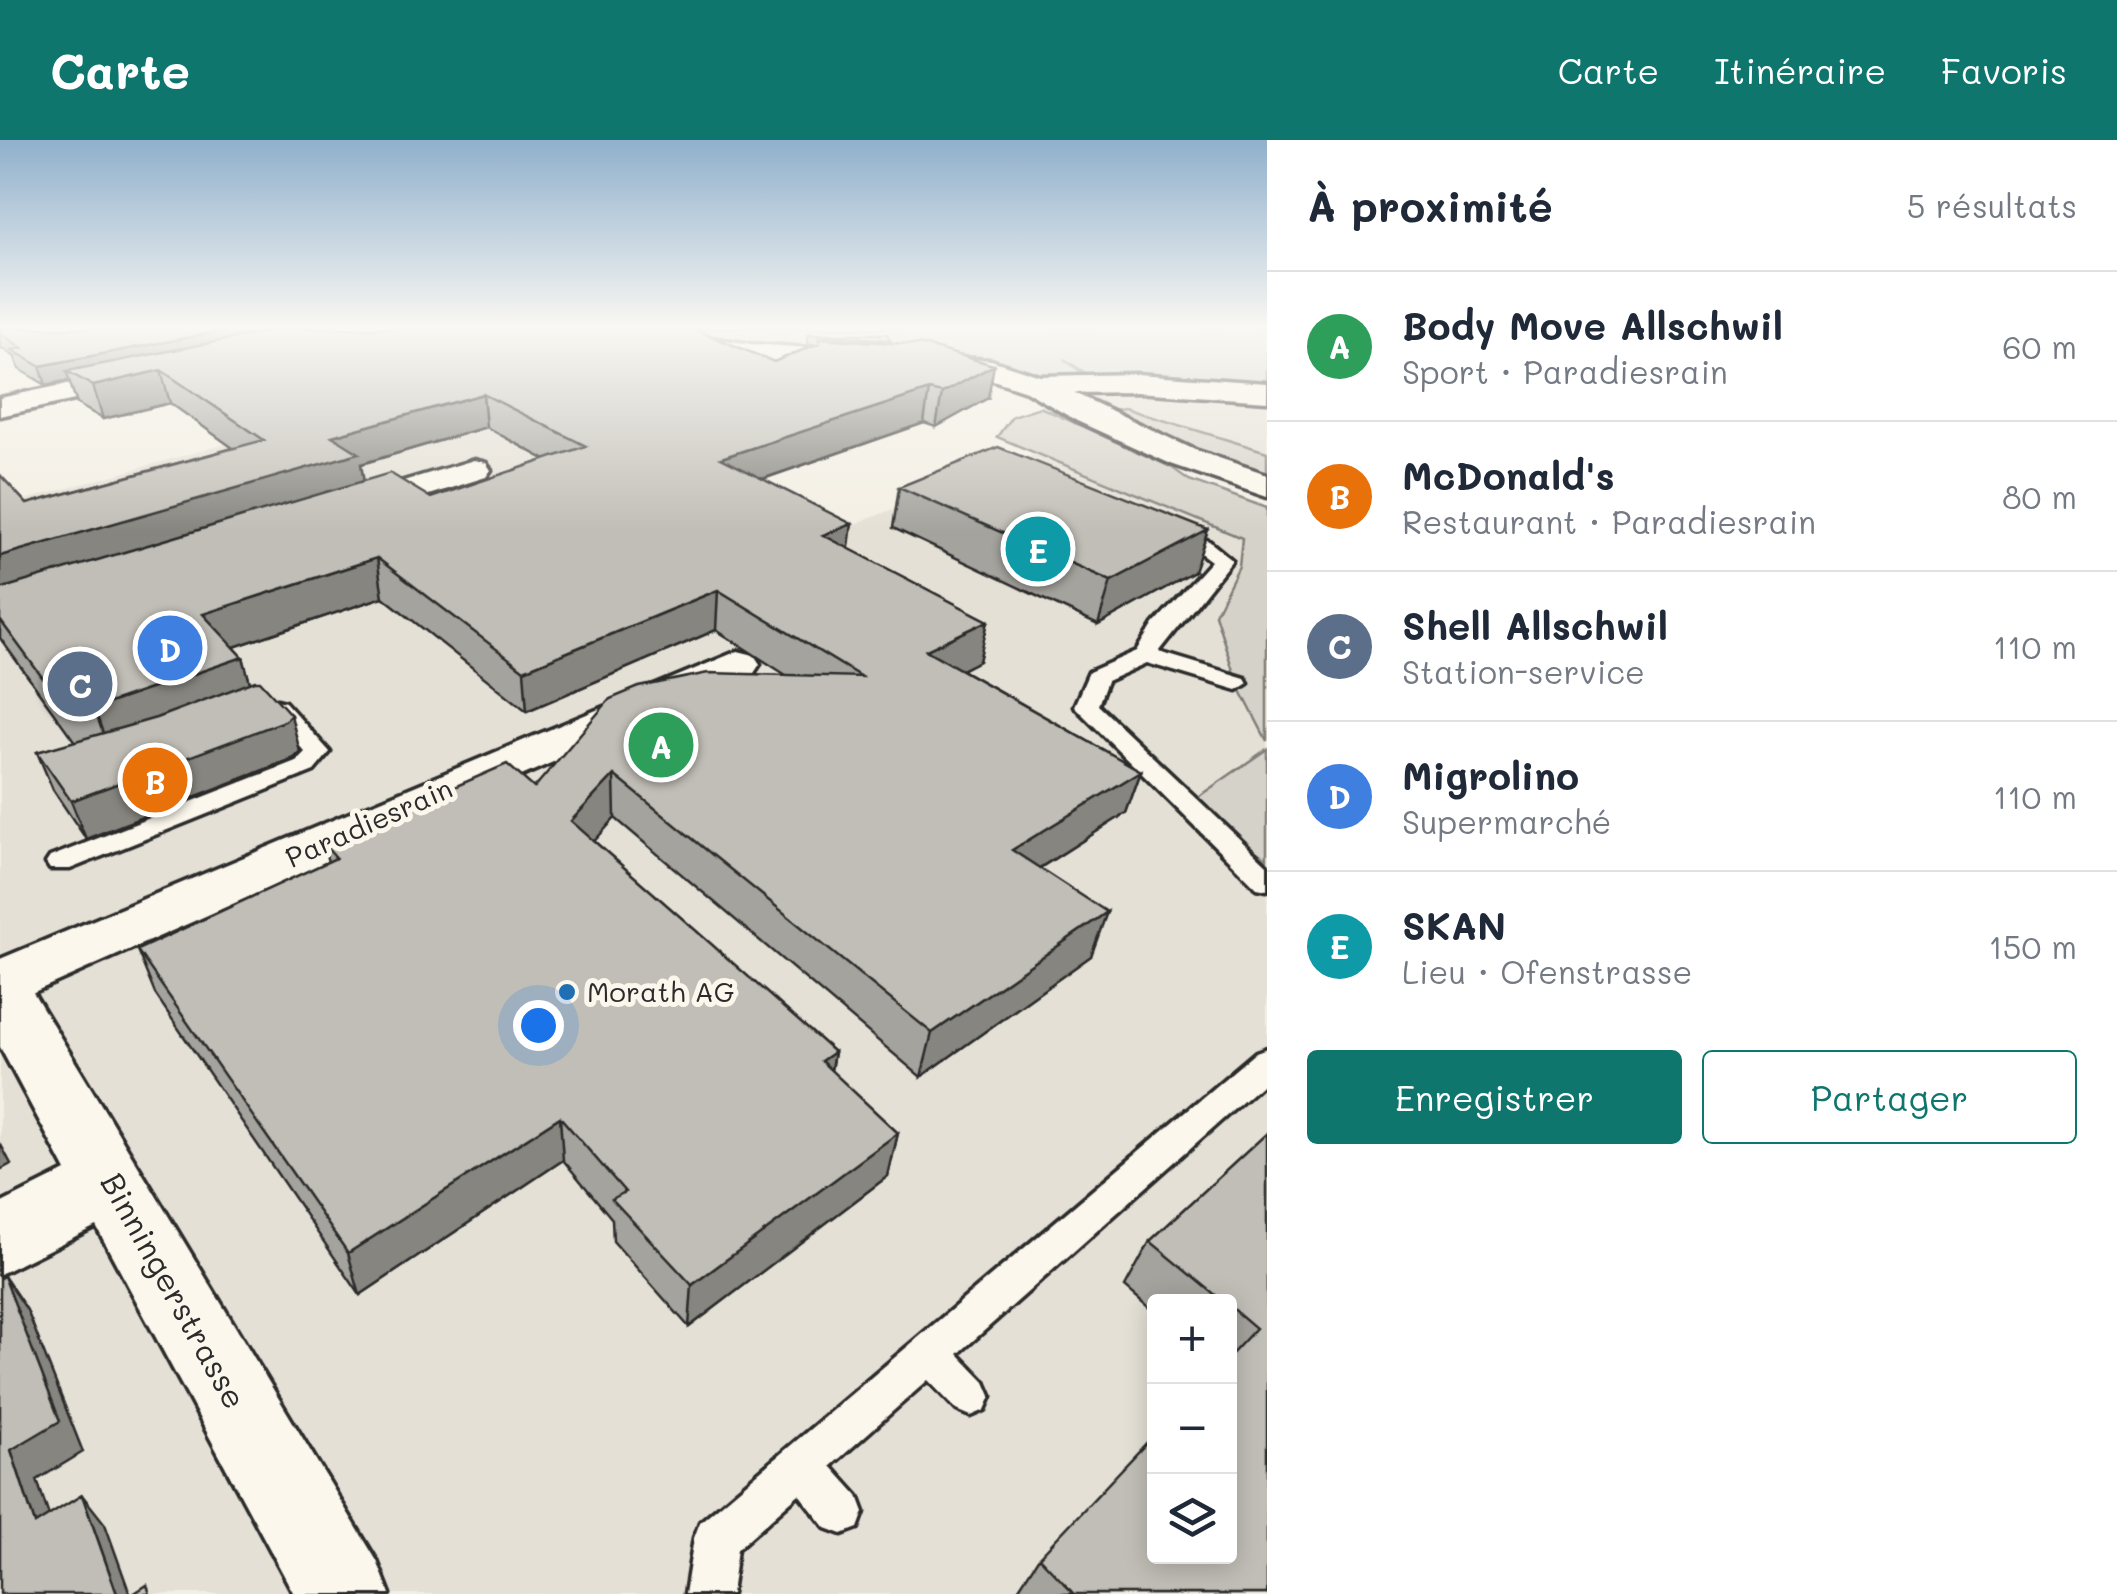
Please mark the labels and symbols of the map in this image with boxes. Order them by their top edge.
pin: E [1006,512,1070,586]
pin: D [138,610,202,686]
pin: C [48,646,112,722]
pin: A [628,708,694,782]
pin: B [122,742,188,818]
street label: Paradiesrain [280,769,458,875]
place label: Morath AG [587,973,735,1009]
marker: Morath AG [556,981,578,1003]
your location [513,1000,564,1051]
street label: Binningerstrasse [92,1165,257,1415]

